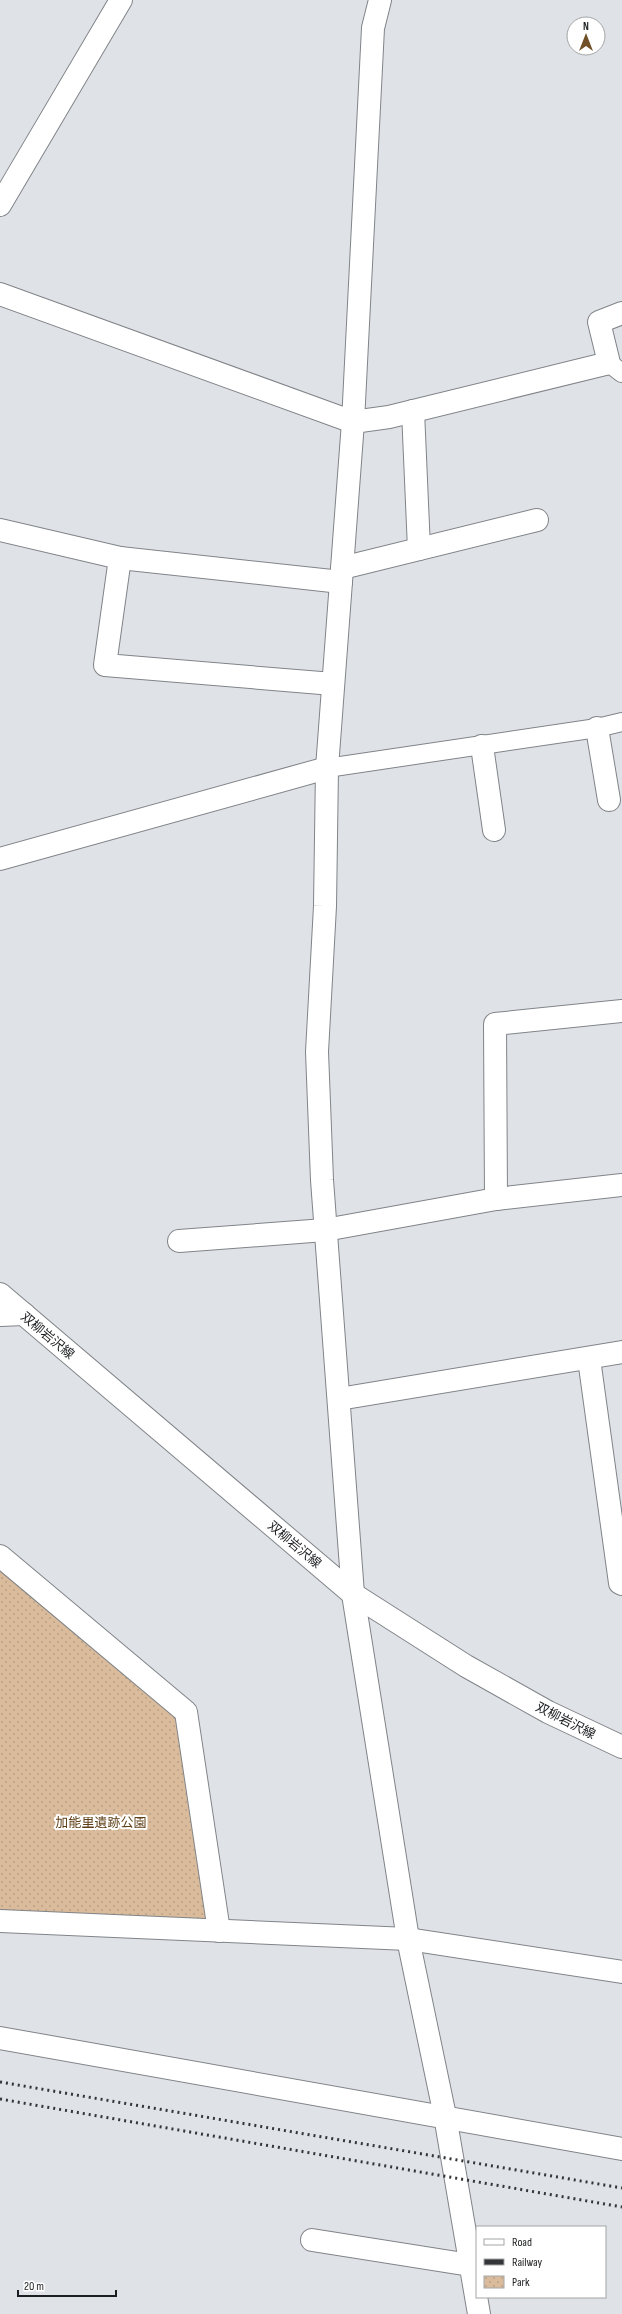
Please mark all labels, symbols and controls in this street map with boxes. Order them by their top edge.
north arrow [566,16,606,56]
text: N [583,20,589,33]
street label: 双柳岩沢線 [17,1309,77,1363]
street label: 双柳岩沢線 [264,1518,324,1572]
street label: 双柳岩沢線 [533,1699,598,1743]
park label: 加能里遺跡公園 [55,1815,147,1831]
legend [476,2226,606,2298]
text: Road [512,2235,532,2250]
text: Railway [512,2255,543,2270]
scale bar [18,2272,116,2298]
text: Park [512,2275,530,2290]
text: 20 m [24,2279,44,2294]

